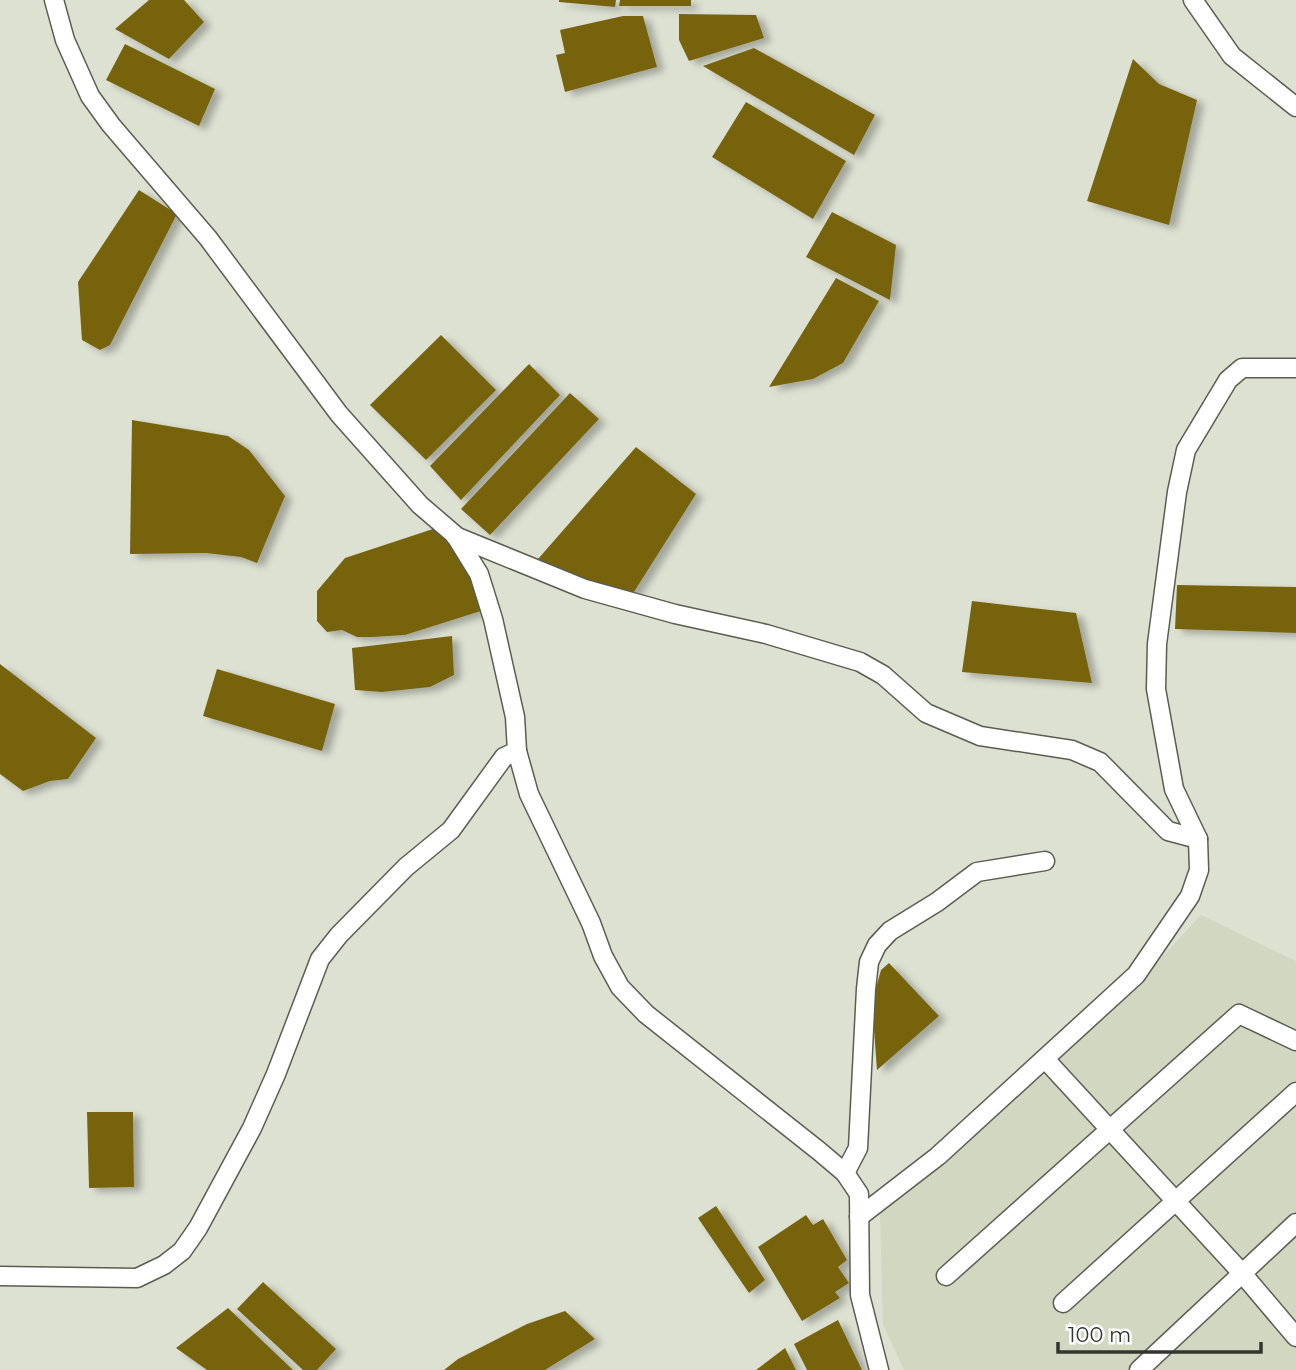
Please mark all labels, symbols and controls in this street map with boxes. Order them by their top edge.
scale bar [1058,1310,1261,1354]
text: 100 m [1068,1322,1131,1347]

